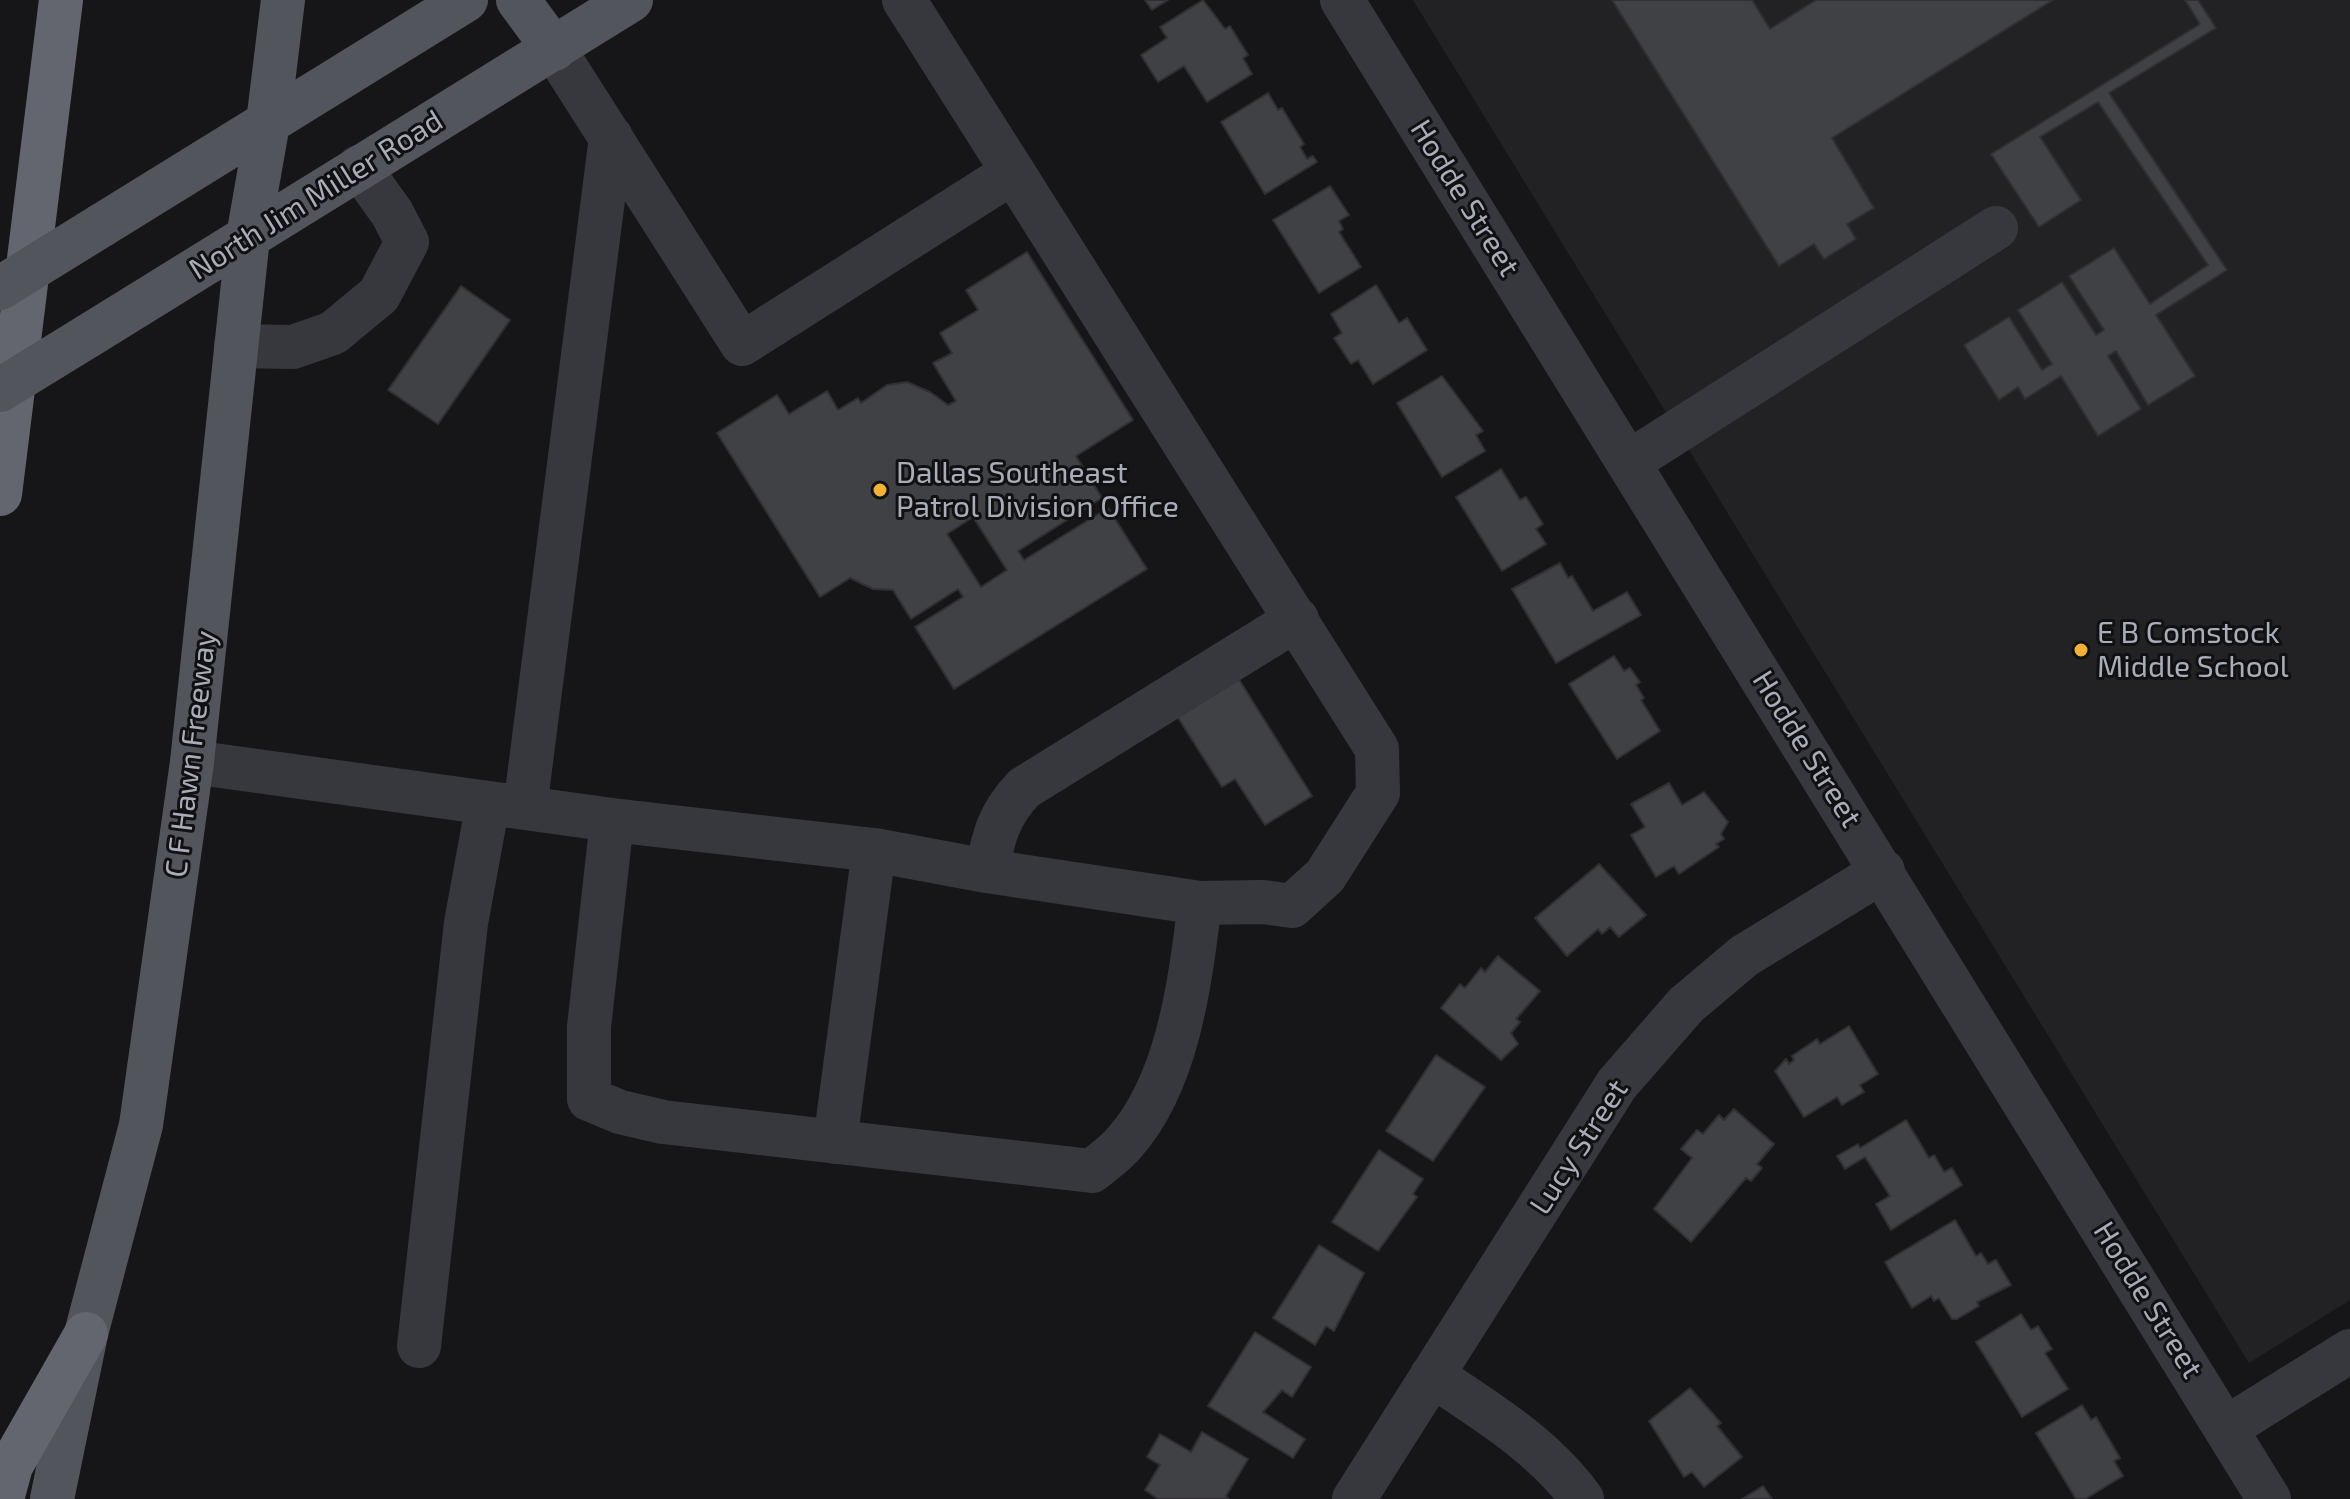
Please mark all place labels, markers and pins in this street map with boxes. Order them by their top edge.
place label: Dallas Southeast Patrol Division Office [896,455,1179,526]
marker: Dallas Southeast Patrol Division Office [871,481,889,499]
place label: E B Comstock Middle School [2097,615,2289,686]
marker: E B Comstock Middle School [2072,641,2090,659]

